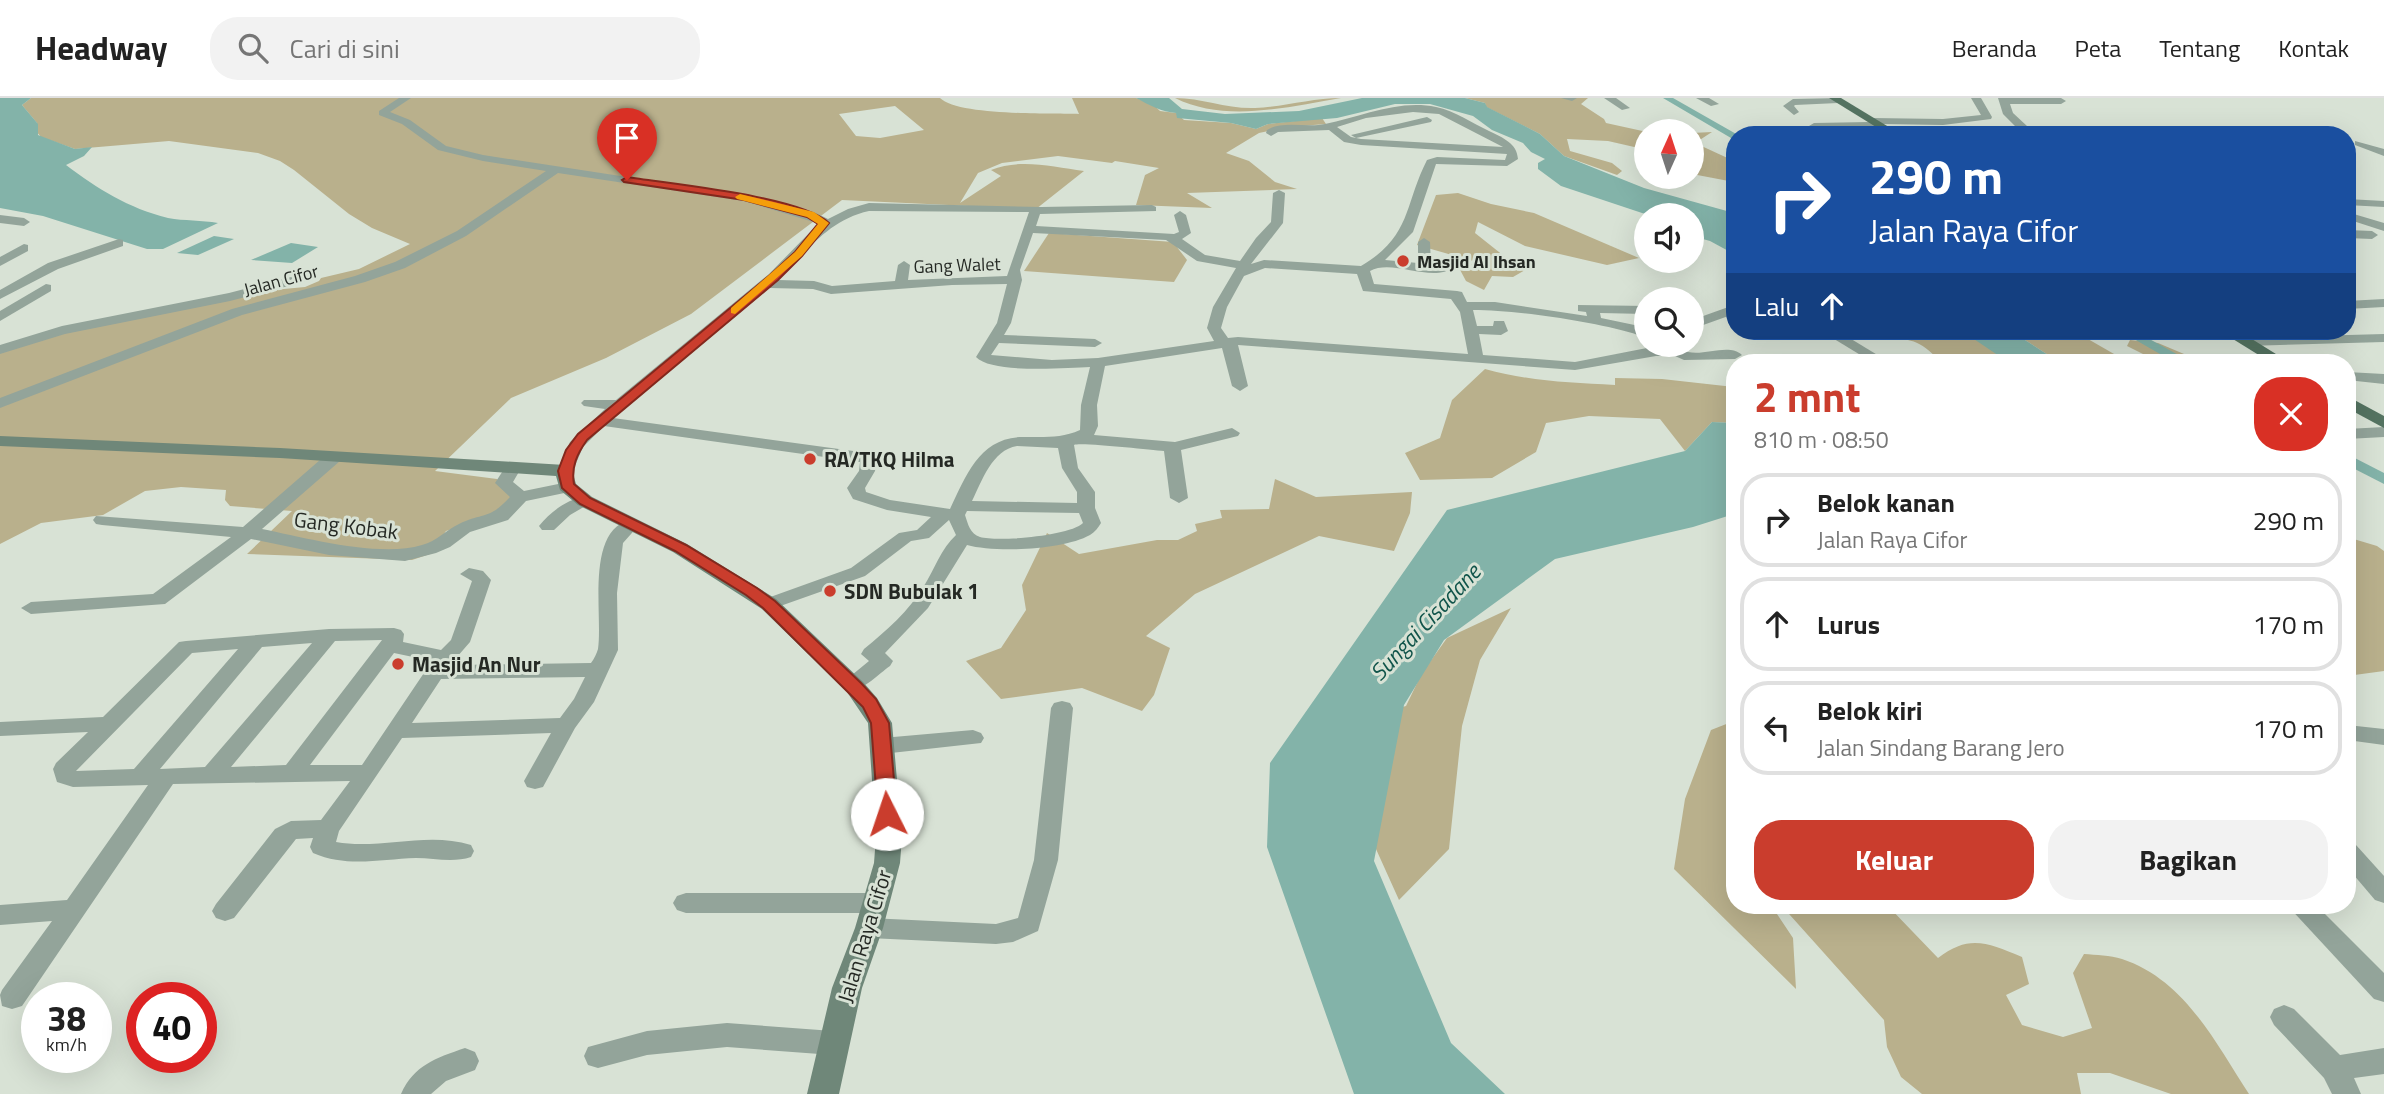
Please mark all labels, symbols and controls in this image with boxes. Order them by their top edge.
search box [210,17,700,80]
text: Headway [35,23,168,73]
icon: search [234,29,272,67]
text: Cari di sini [290,29,400,68]
text: Beranda [1952,30,2037,66]
text: Peta [2075,30,2121,66]
text: Tentang [2159,30,2240,66]
text: Kontak [2278,30,2349,66]
pin [597,108,657,180]
icon: arrive [608,119,646,157]
north arrow [1634,119,1704,189]
map controls [1634,119,1704,357]
text: 290 m [1869,138,2003,213]
icon: right [1754,154,1845,245]
button: sound [1634,203,1704,273]
text: Jalan Raya Cifor [1869,206,2078,254]
place label: Masjid Al Ihsan [1417,248,1536,275]
street label: Gang Walet [913,250,1002,280]
marker: Masjid Al Ihsan [1395,253,1411,269]
street label: Jalan Cifor [241,257,321,303]
button: search [1634,287,1704,357]
text: Lalu [1754,287,1799,326]
icon: ahead [1813,287,1851,325]
text: 2 mnt [1754,364,1861,428]
button: close [2254,377,2328,451]
text: 810 m · 08:50 [1754,422,1889,457]
place label: RA/TKQ Hilma [824,443,955,475]
marker: RA/TKQ Hilma [802,451,818,467]
text: Belok kanan [1817,483,1955,522]
icon: right [1758,501,1796,539]
text: 290 m [2253,501,2324,540]
street label: Gang Kobak [292,503,400,547]
text: Jalan Raya Cifor [1817,522,1968,557]
water label: Sungai Cisadane [1361,554,1490,689]
place label: SDN Bubulak 1 [844,575,979,607]
marker: SDN Bubulak 1 [822,583,838,599]
icon: ahead [1758,605,1796,643]
text: Lurus [1817,605,1880,644]
text: 170 m [2253,605,2324,644]
place label: Masjid An Nur [412,648,541,680]
marker: Masjid An Nur [390,656,406,672]
text: Belok kiri [1817,691,1923,730]
icon: left [1758,709,1796,747]
text: 170 m [2253,709,2324,748]
text: Jalan Sindang Barang Jero [1817,730,2065,765]
position arrow [850,777,924,851]
button: Keluar [1754,820,2034,900]
button: Bagikan [2048,820,2328,900]
street label: Jalan Raya Cifor [829,866,899,1006]
speed limit sign: 40 [126,982,217,1073]
text: 38 [47,991,86,1045]
text: km/h [46,1031,87,1058]

